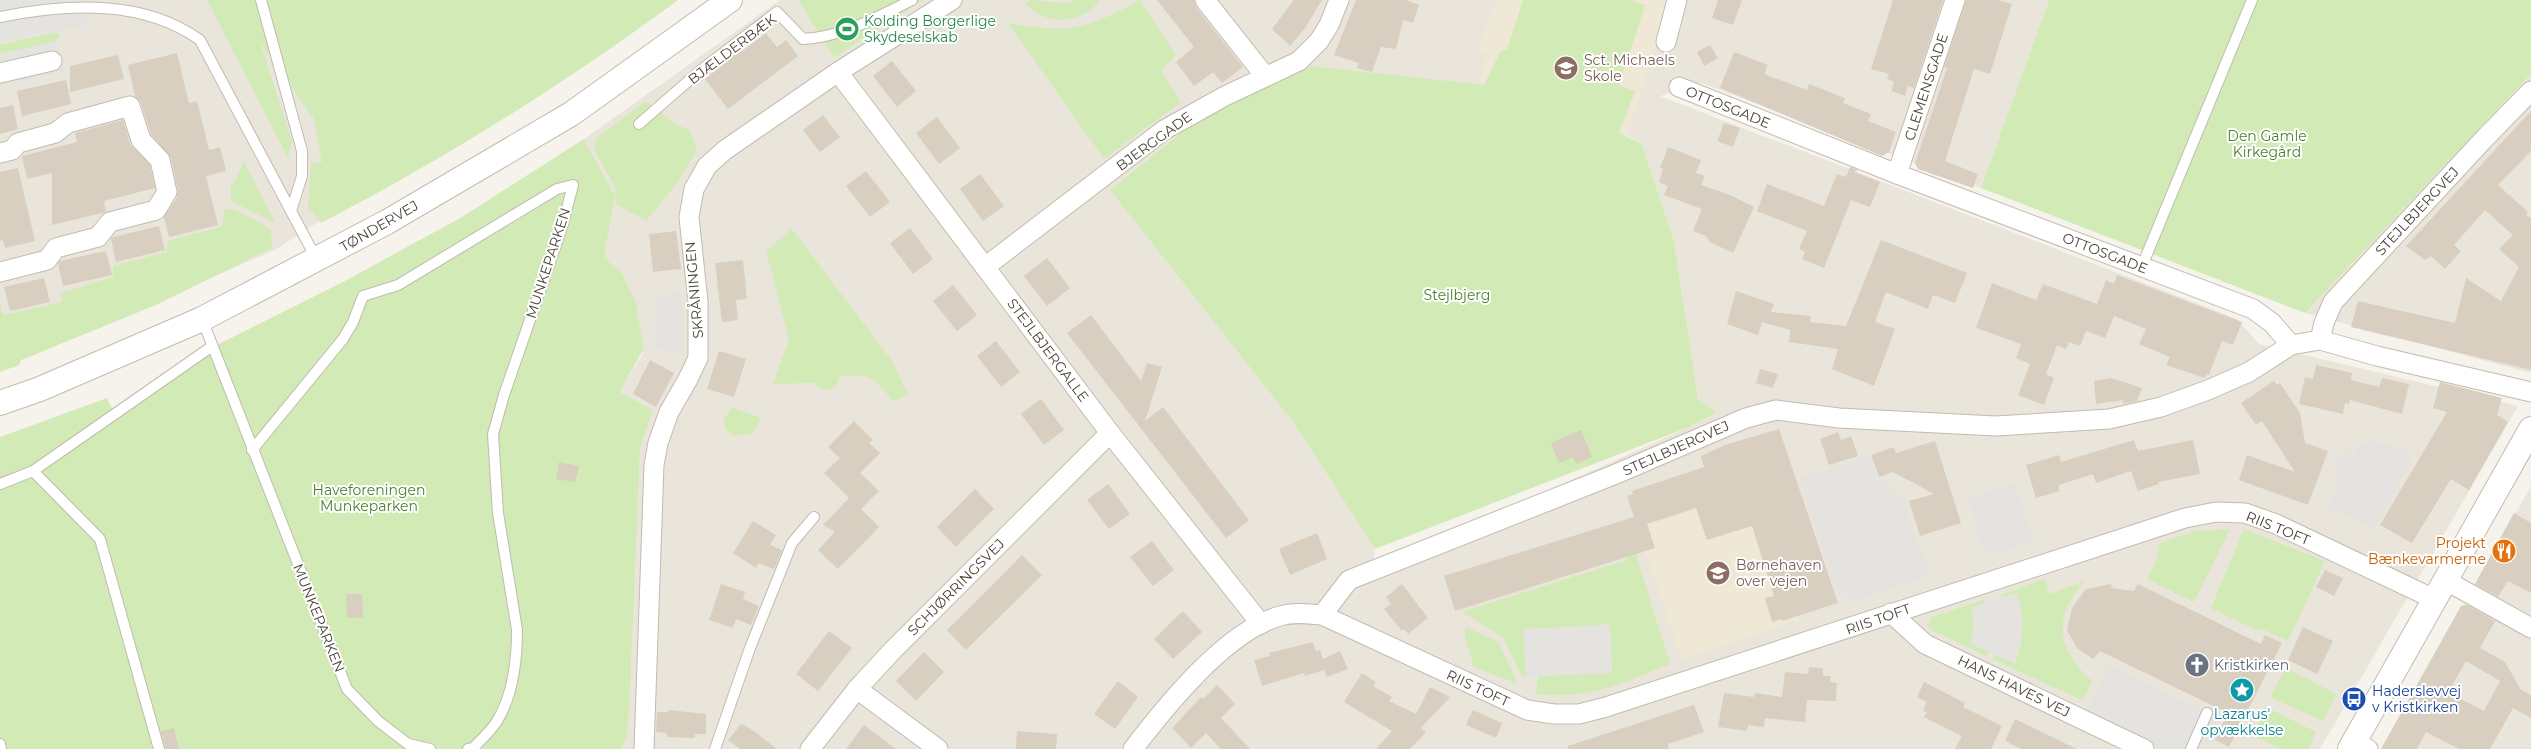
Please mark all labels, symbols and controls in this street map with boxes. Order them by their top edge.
street label: BJÆLDERBÆK [684,10,780,88]
place label: Kolding Borgerlige Skydeselskab [864,12,996,46]
sports icon: Kolding Borgerlige Skydeselskab [834,16,860,42]
street label: CLEMENSGADE [1900,31,1952,143]
place label: Sct. Michaels Skole [1584,51,1675,85]
school or university icon: Sct. Michaels Skole [1553,55,1579,81]
street label: OTTOSGADE [1683,82,1773,132]
street label: BJERGGADE [1112,107,1196,175]
park label: Den Gamle Kirkegård [2227,127,2307,161]
street label: STEJLBJERGVEJ [2371,163,2463,259]
street label: TØNDERVEJ [336,196,422,256]
street label: MUNKEPARKEN [522,205,574,321]
street label: OTTOSGADE [2060,229,2150,277]
street label: SKRÅNINGEN [680,241,707,339]
park label: Stejlbjerg [1424,286,1490,304]
street label: STEJLBJERGALLE [1003,295,1093,405]
street label: STEJLBJERGVEJ [1620,416,1732,480]
park label: Haveforeningen Munkeparken [313,481,425,515]
street label: RIIS TOFT [2243,507,2313,549]
place label: Projekt Bænkevarmerne [2368,534,2486,568]
street label: SCHJØRRINGSVEJ [904,535,1008,639]
restaurant icon: Projekt Bænkevarmerne [2491,538,2517,564]
place label: Børnehaven over vejen [1736,556,1822,590]
school or university icon: Børnehaven over vejen [1705,560,1731,586]
street label: MUNKEPARKEN [289,561,349,675]
street label: RIIS TOFT [1843,600,1913,638]
street label: HANS HAVES VEJ [1955,651,2073,721]
church icon: Kristkirken [2184,652,2210,678]
place label: Kristkirken [2214,656,2289,674]
street label: RIIS TOFT [1444,666,1512,710]
place icon: Lazarus' opvækkelse [2229,677,2255,703]
place label: Haderslevvej v Kristkirken [2372,682,2461,716]
bus stop icon: Haderslevvej v Kristkirken [2341,686,2367,712]
place label: Lazarus' opvækkelse [2200,705,2284,739]

